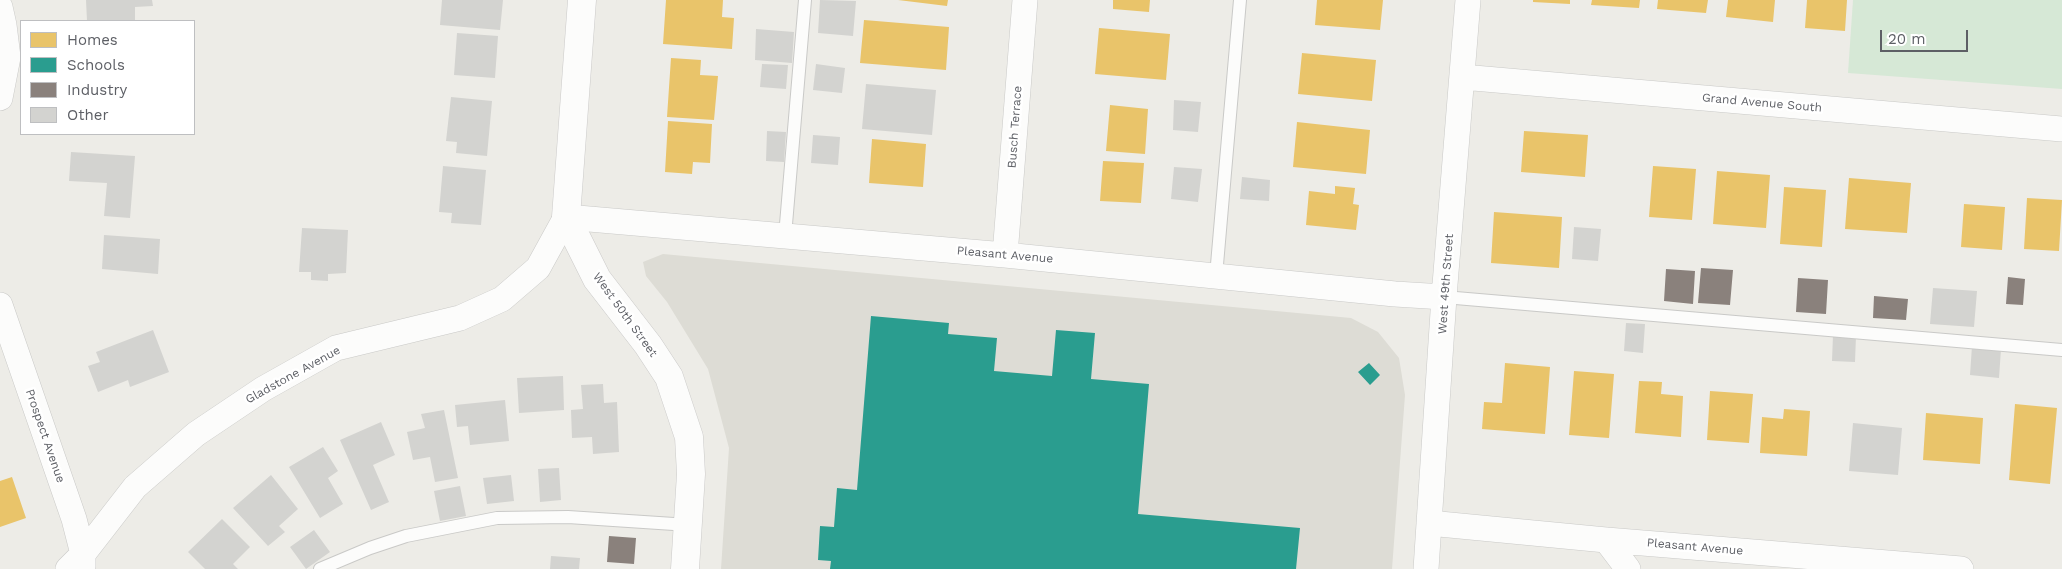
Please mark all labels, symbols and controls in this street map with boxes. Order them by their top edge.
legend [20,20,195,135]
scale bar [1882,20,1970,52]
text: 20 m [1888,30,1926,48]
text: Homes [67,31,118,49]
text: Schools [67,56,125,74]
text: Industry [67,81,127,99]
street label: Busch Terrace [1005,85,1025,169]
street label: Grand Avenue South [1701,91,1823,115]
text: Other [67,106,109,124]
street label: West 49th Street [1435,233,1457,335]
street label: Pleasant Avenue [956,244,1054,266]
street label: West 50th Street [590,270,660,360]
street label: Gladstone Avenue [243,343,343,407]
street label: Prospect Avenue [22,387,68,485]
street label: Pleasant Avenue [1646,536,1744,558]

